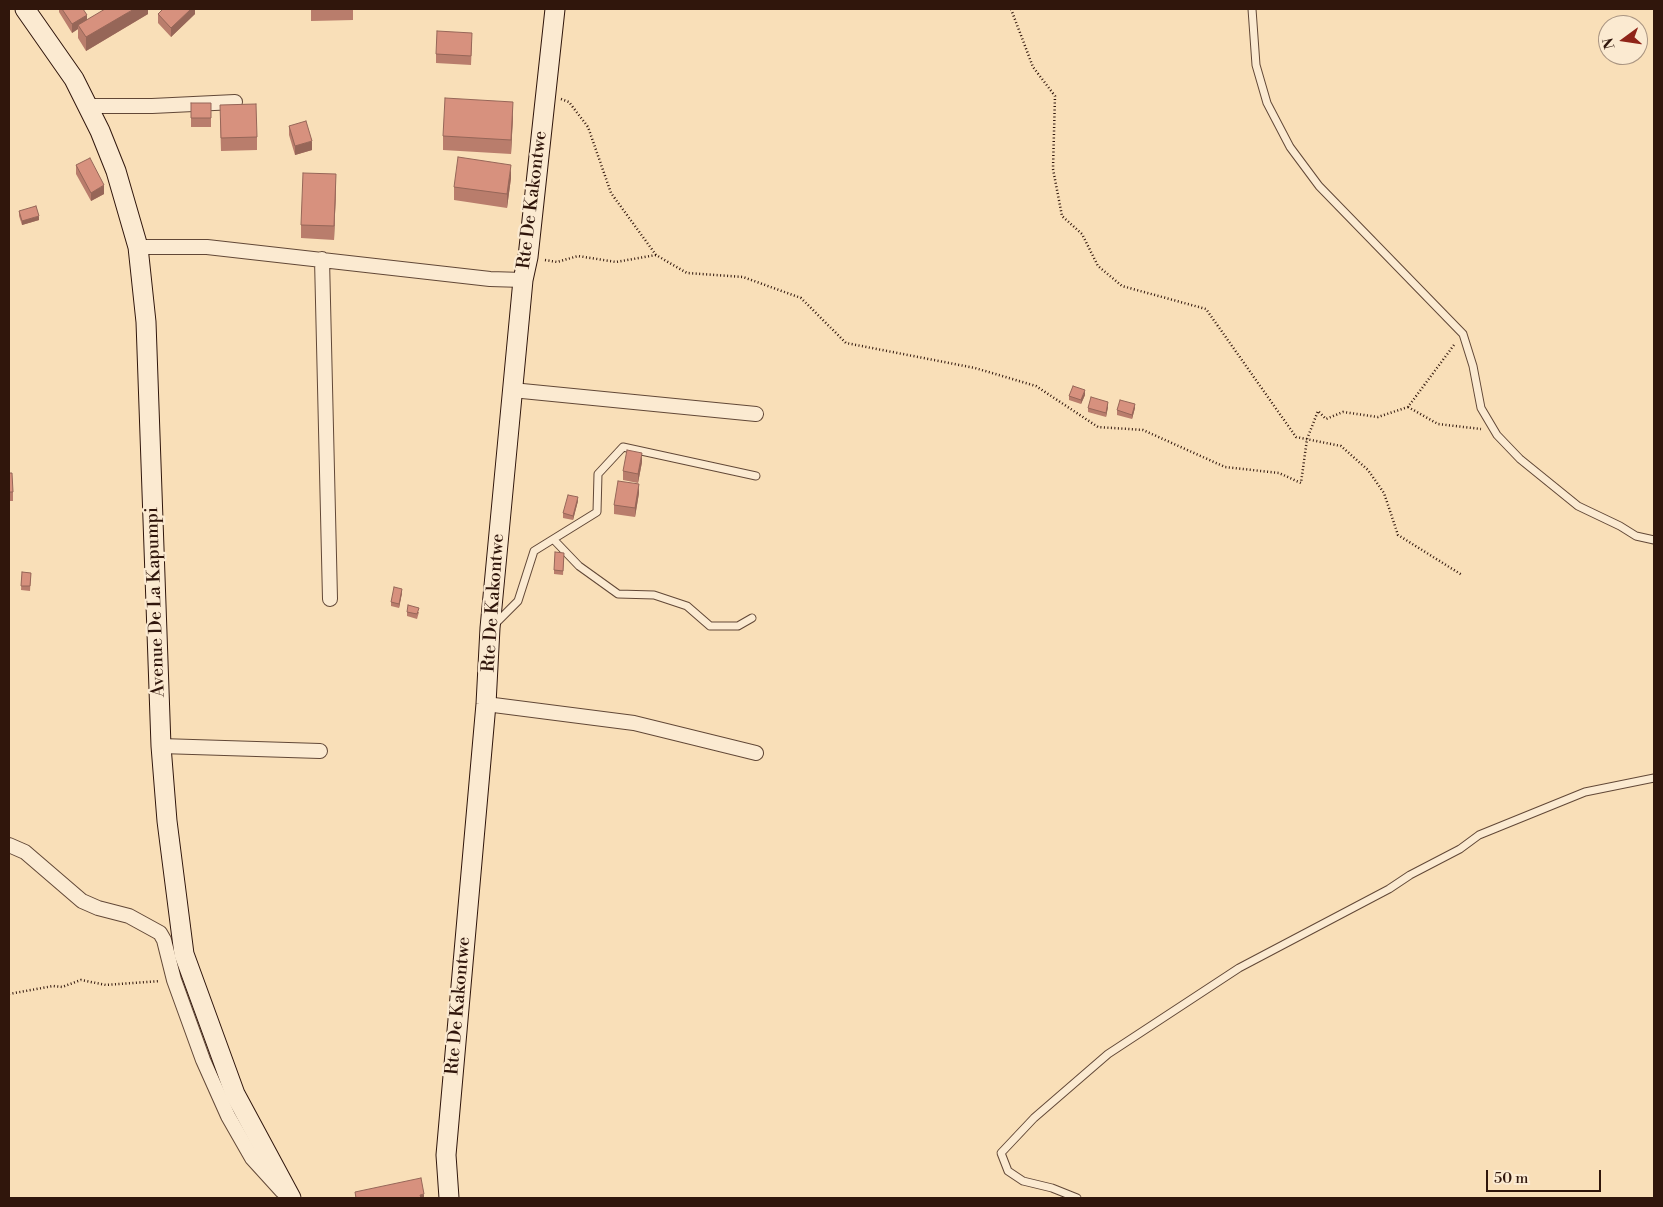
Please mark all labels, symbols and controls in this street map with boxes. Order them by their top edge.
north arrow [1598,15,1648,65]
text: N [1599,36,1619,51]
street label: Rte De Kakontwe [514,130,552,270]
street label: Avenue De La Kapumpi [142,507,170,697]
street label: Rte De Kakontwe [478,533,510,673]
street label: Rte De Kakontwe [442,936,476,1076]
scale bar [1488,1160,1603,1192]
text: 50 m [1494,1169,1528,1188]

